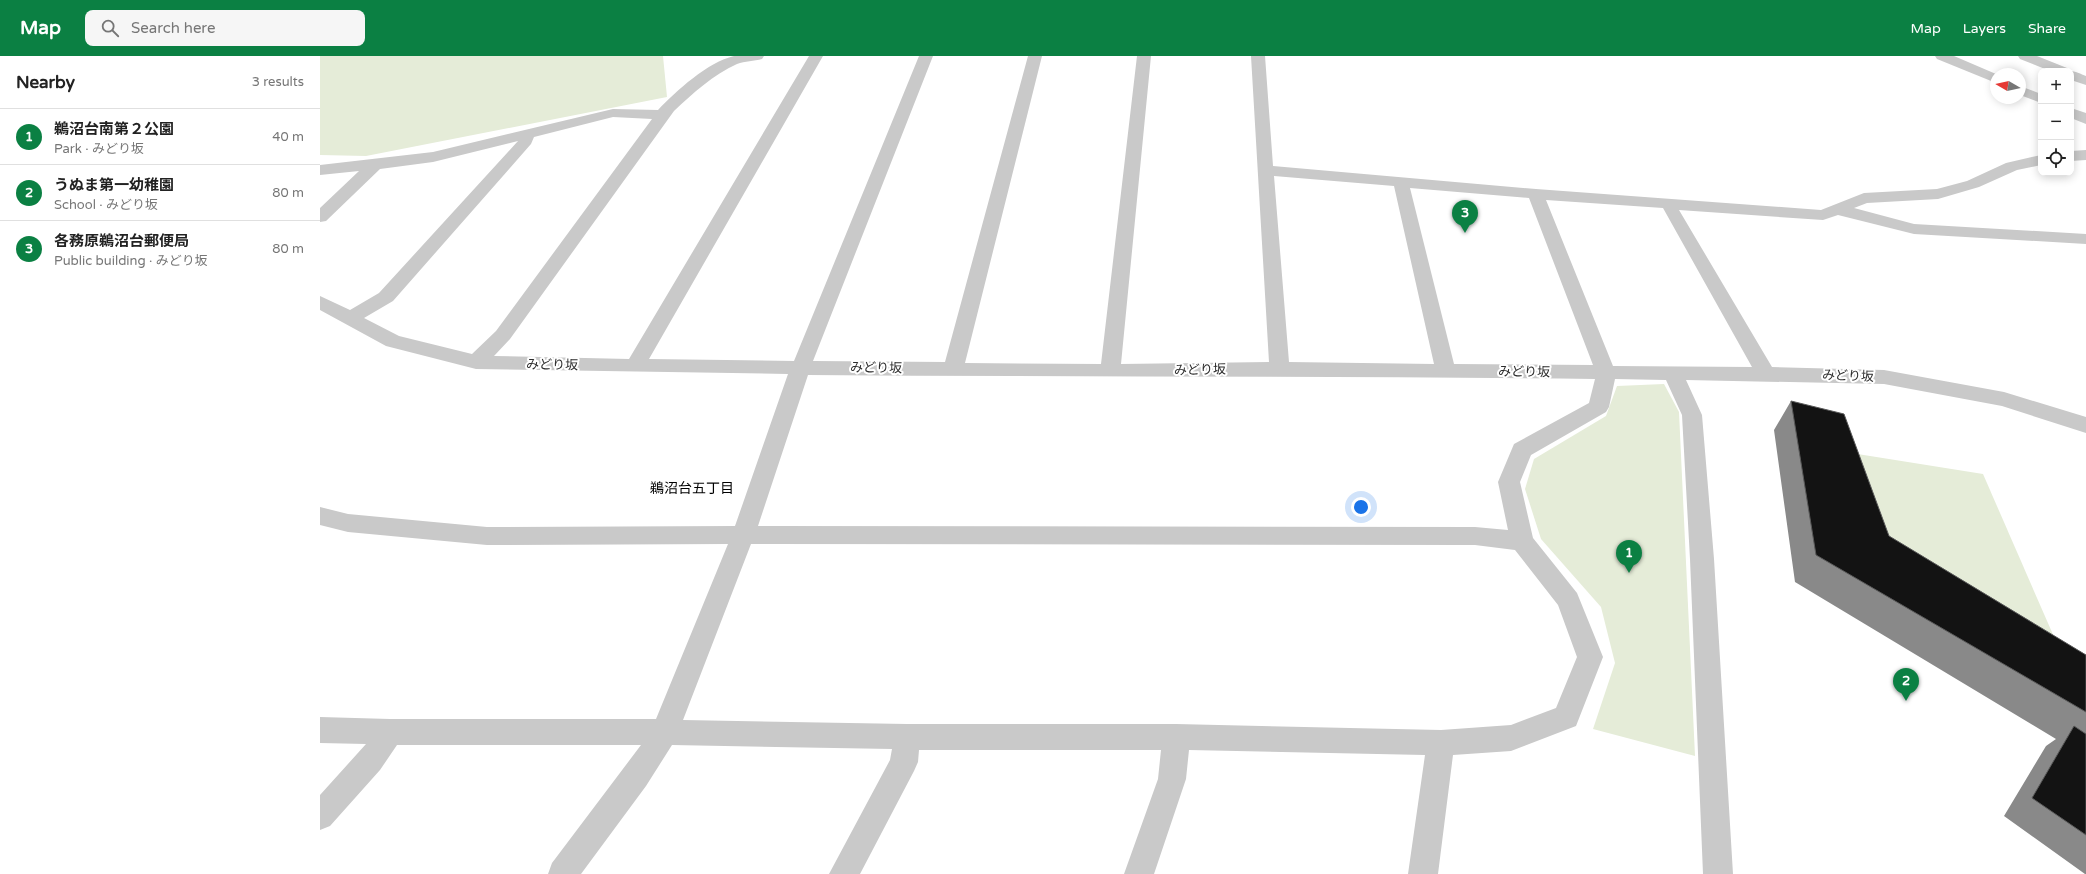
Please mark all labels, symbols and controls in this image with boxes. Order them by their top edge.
search box [85,10,365,46]
text: Map [20,17,61,39]
icon: search [99,17,121,39]
text: Search here [131,19,215,37]
text: Map [1911,20,1941,37]
text: Layers [1963,20,2006,37]
text: Share [2028,20,2066,37]
north arrow [1990,68,2026,104]
map controls [2038,68,2074,176]
button: + [2038,68,2074,104]
text: Nearby [16,72,75,93]
text: 3 results [252,74,304,90]
button: − [2038,104,2074,140]
text: 鵜沼台南第２公園 [54,120,174,138]
text: 1 [25,129,33,145]
text: 40 m [272,129,304,145]
button: locate [2038,140,2074,176]
text: Park · みどり坂 [54,141,144,157]
text: うぬま第一幼稚園 [54,176,174,194]
text: 2 [25,185,33,201]
text: 80 m [272,185,304,201]
text: School · みどり坂 [54,197,158,213]
pin: 3 [1452,200,1478,233]
text: 各務原鵜沼台郵便局 [54,232,189,250]
text: 3 [25,241,33,257]
text: 80 m [272,241,304,257]
text: Public building · みどり坂 [54,253,208,269]
street label: みどり坂 [526,357,578,373]
street label: みどり坂 [850,360,902,376]
street label: みどり坂 [1174,362,1226,378]
street label: みどり坂 [1498,364,1550,380]
street label: みどり坂 [1822,367,1874,385]
district label: 鵜沼台五丁目 [650,480,734,497]
your location [1351,497,1371,517]
pin: 1 [1616,540,1642,573]
pin: 2 [1893,668,1919,701]

